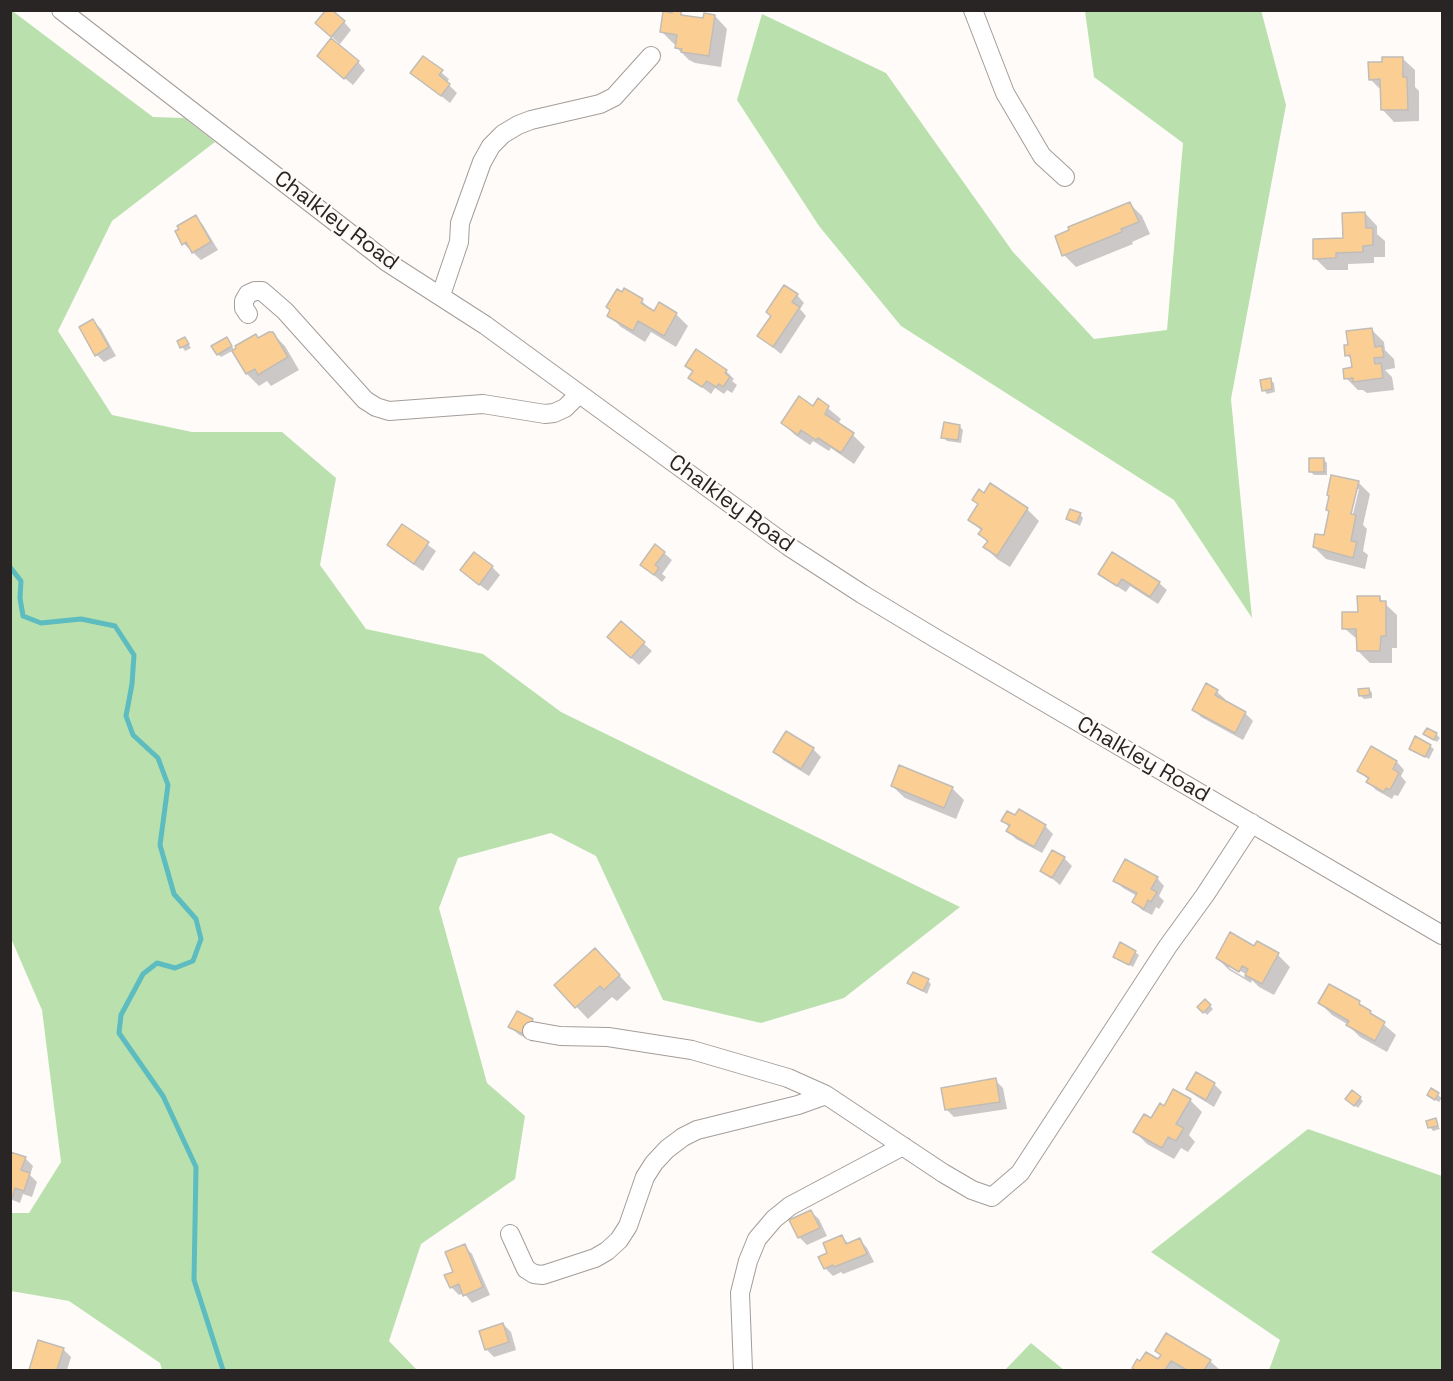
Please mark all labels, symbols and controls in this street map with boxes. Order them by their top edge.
street label: Chalkley Road [269,166,403,276]
street label: Chalkley Road [663,450,799,558]
street label: Chalkley Road [1072,711,1214,809]

